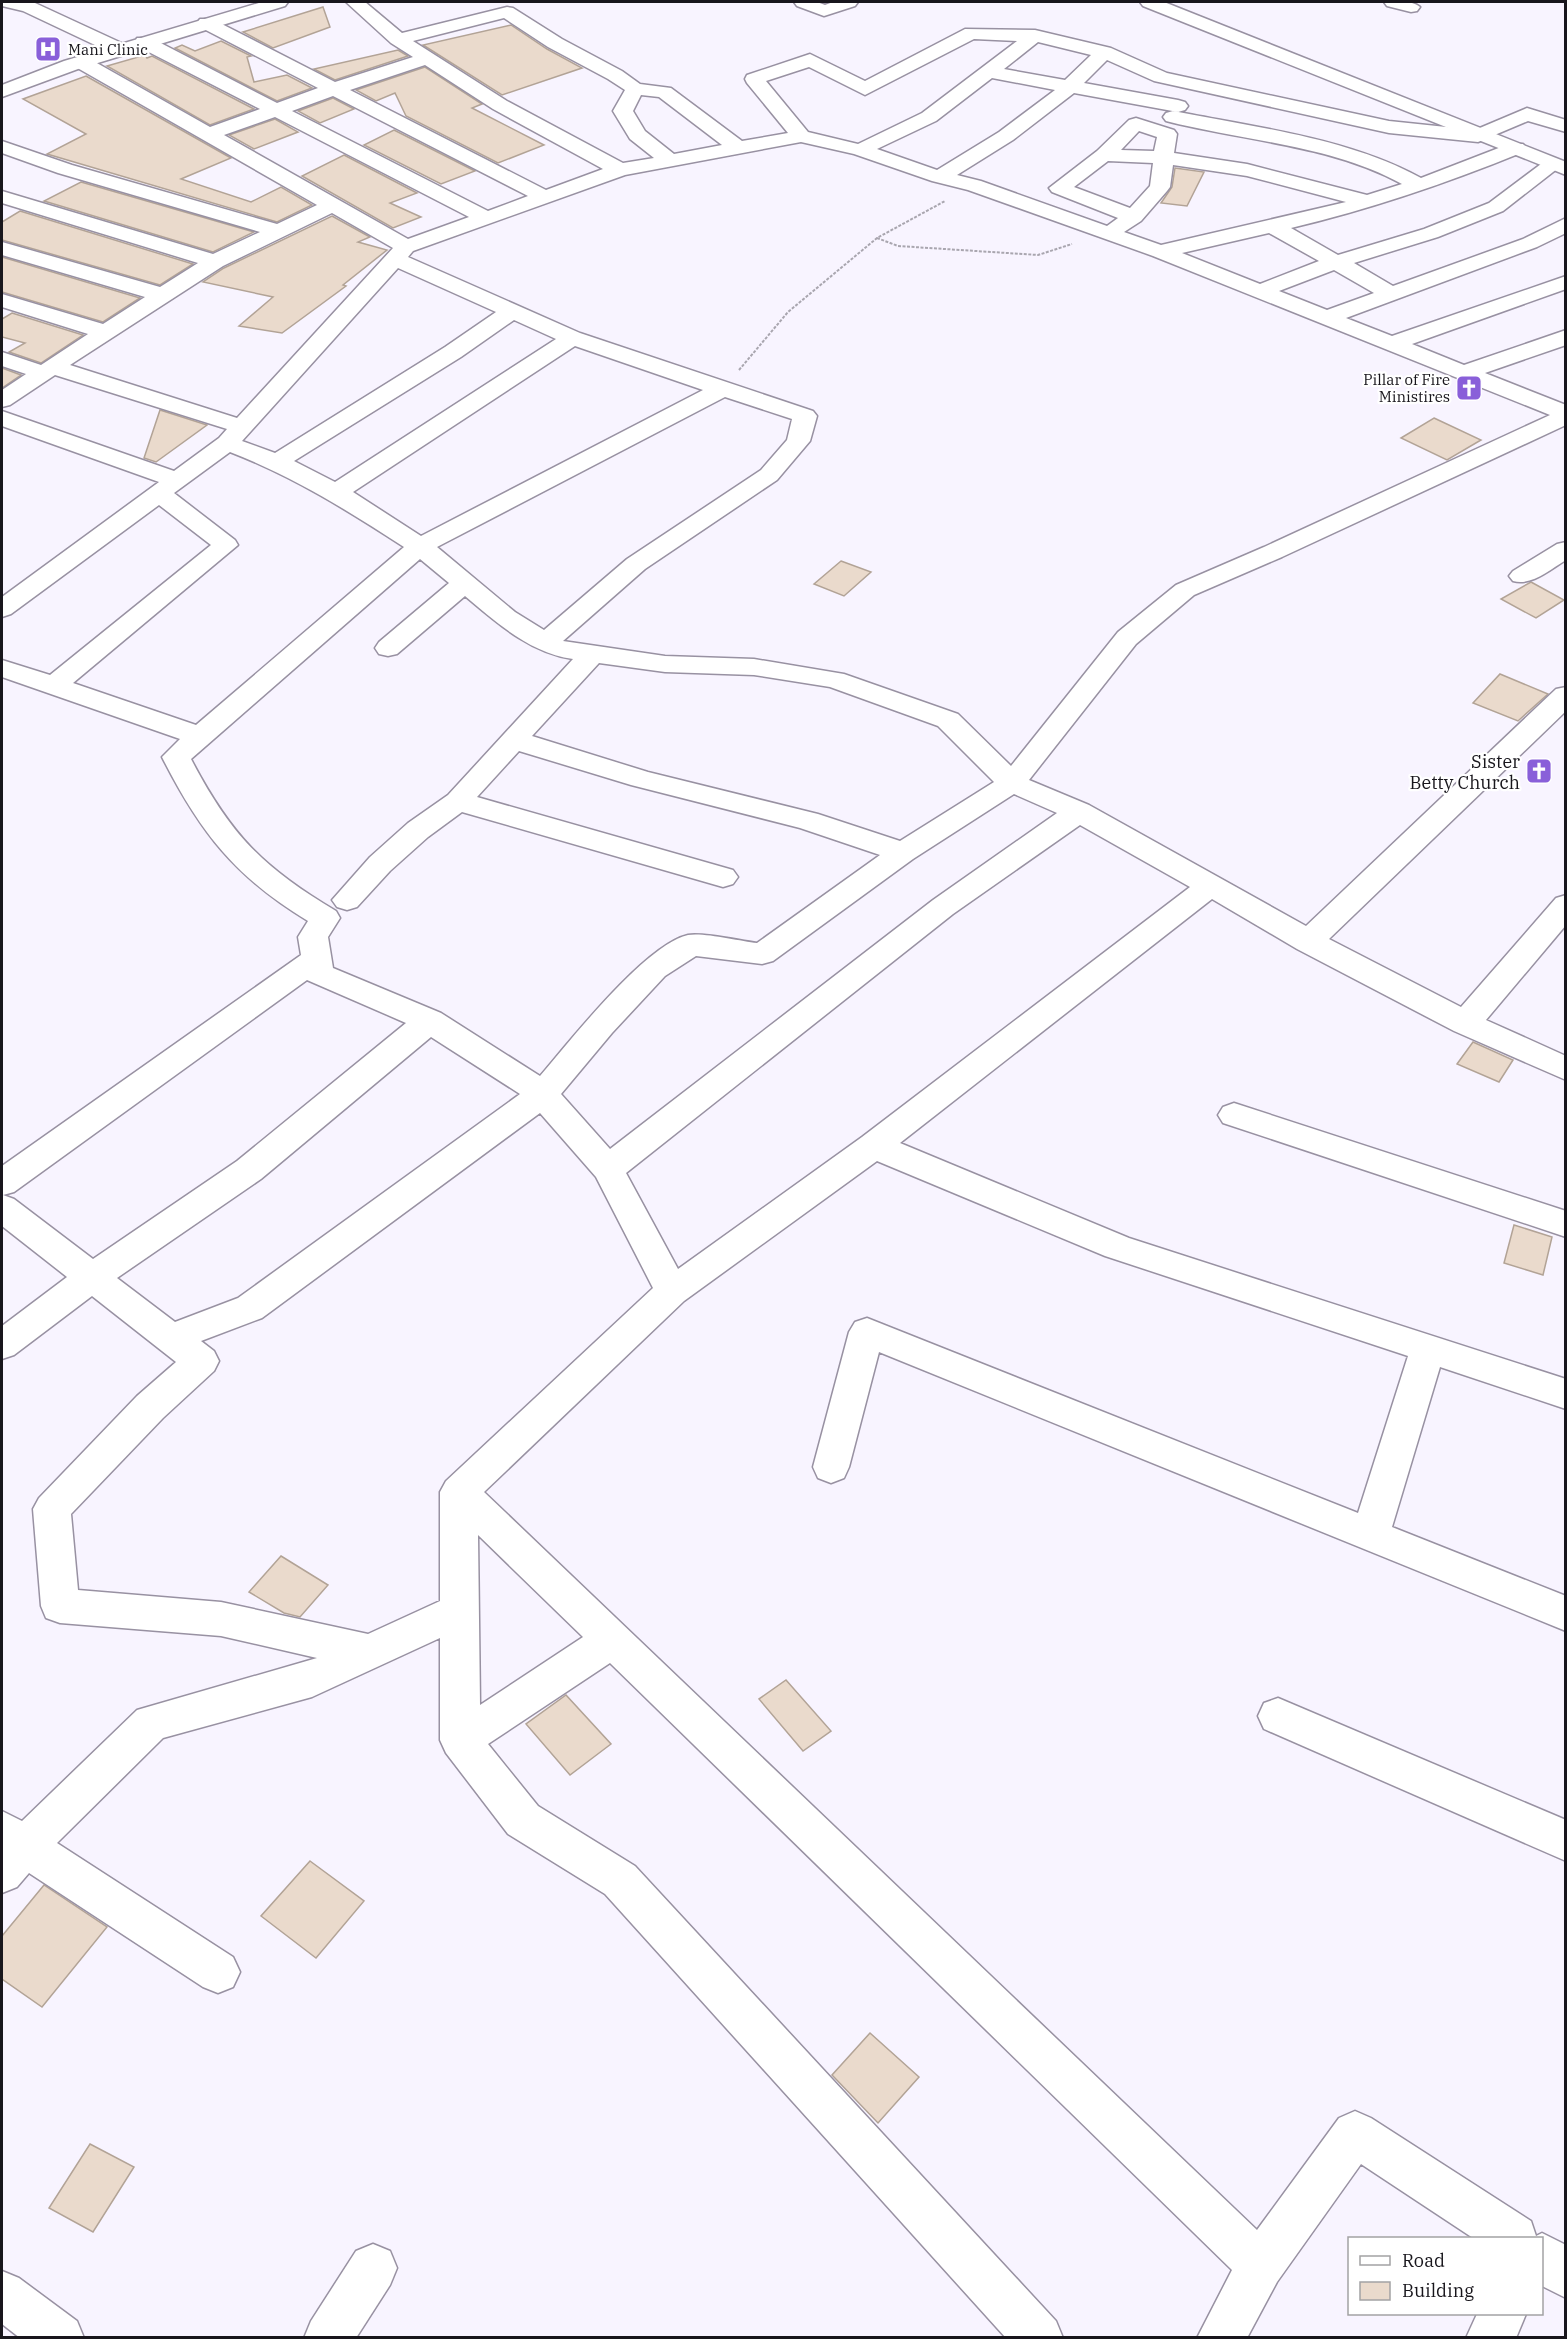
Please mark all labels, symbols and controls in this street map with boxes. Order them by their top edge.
hospital icon: Mani Clinic [33,34,63,64]
place label: Mani Clinic [68,40,148,59]
place label: Pillar of Fire Ministires [1363,370,1450,406]
church icon: Pillar of Fire Ministires [1454,373,1484,403]
place label: Sister Betty Church [1409,750,1520,794]
church icon: Sister Betty Church [1524,756,1554,786]
legend [1348,2237,1543,2315]
text: Road [1402,2249,1445,2272]
text: Building [1402,2279,1474,2302]

